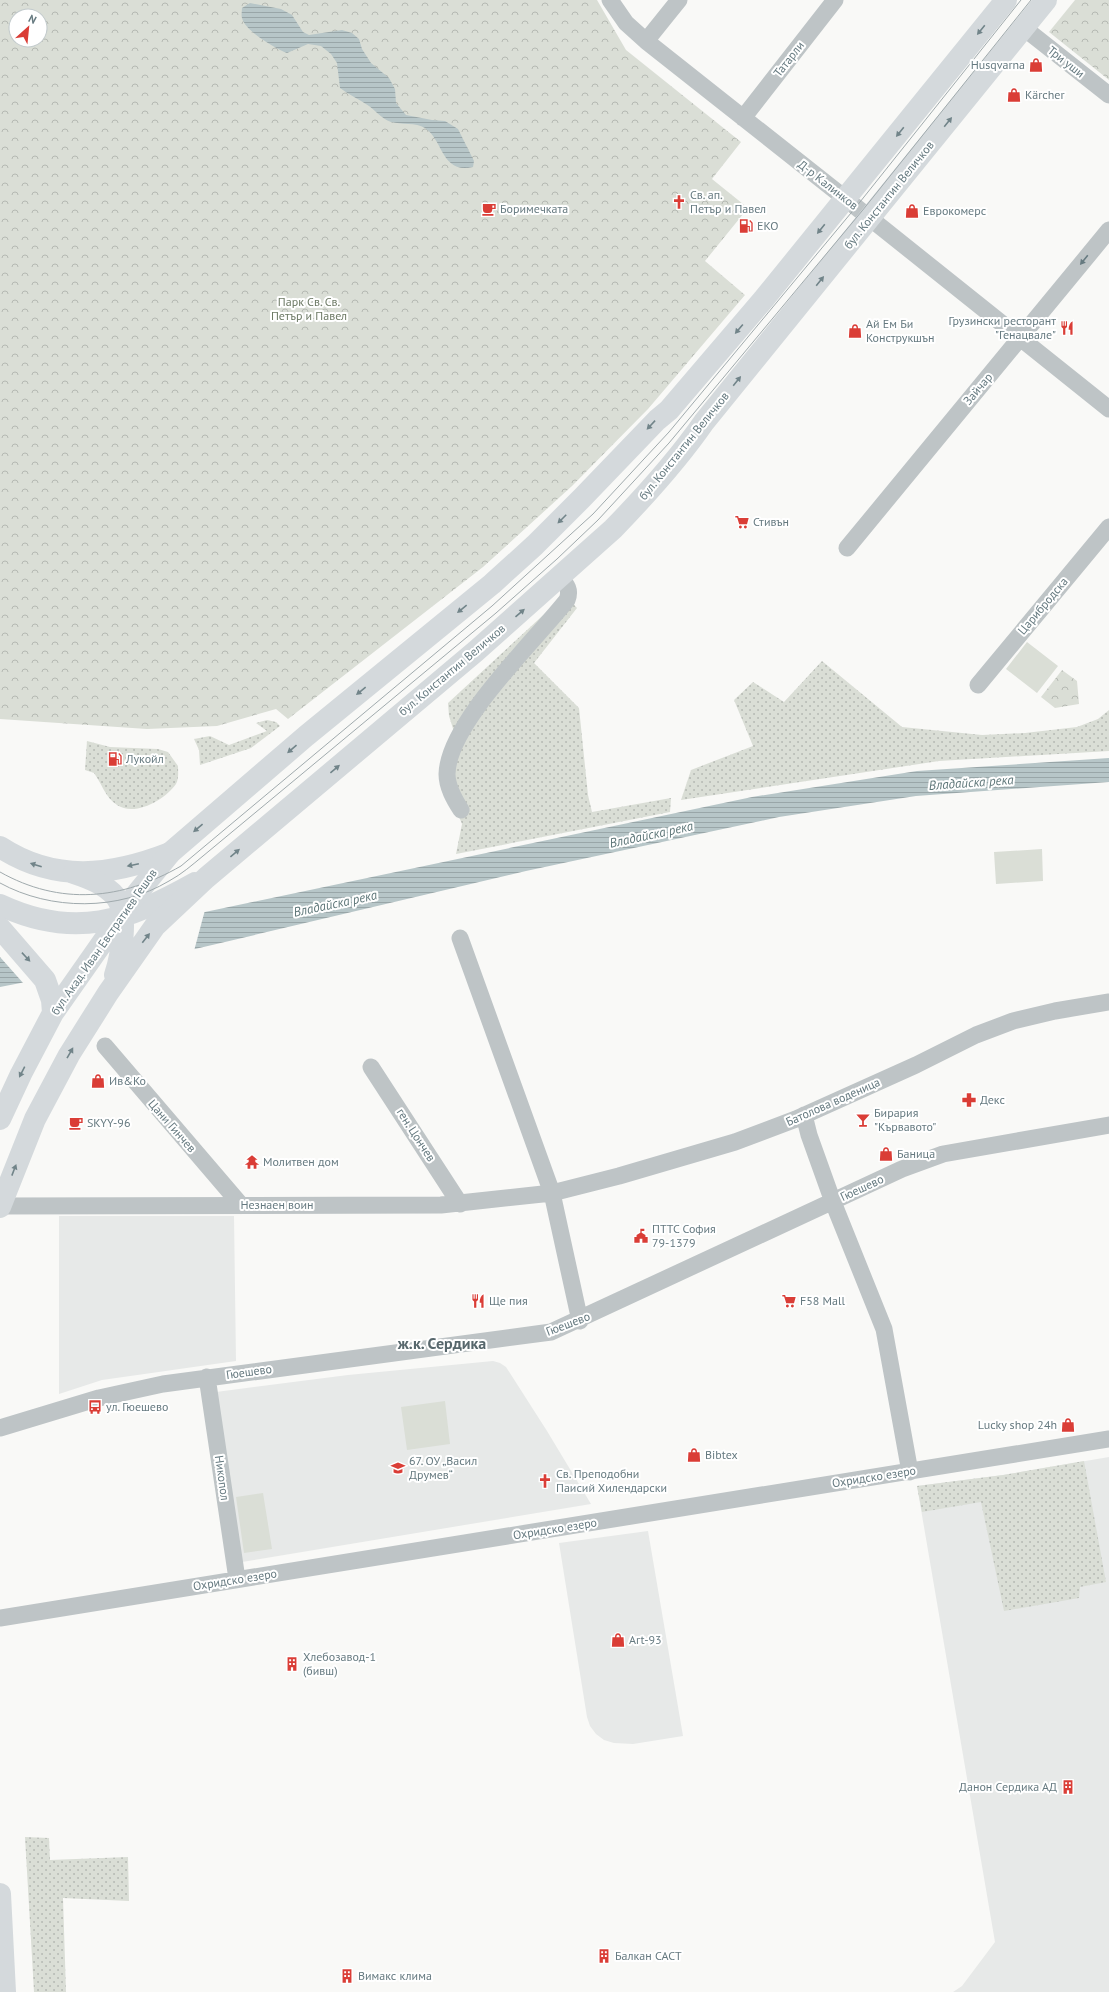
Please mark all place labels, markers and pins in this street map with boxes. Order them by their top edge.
place label: Husqvarna [971,57,1025,72]
shop icon: Husqvarna [1028,57,1044,73]
shop icon: Kärcher [1006,87,1022,103]
place label: Kärcher [1025,87,1065,102]
place label: Св. ап. Петър и Павел [690,187,766,216]
church icon: Св. ап. Петър и Павел [671,194,687,210]
cafe icon: Боримечката [481,201,497,217]
place label: Боримечката [500,201,568,216]
shop icon: Еврокомерс [904,203,920,219]
place label: Еврокомерс [923,203,987,218]
fuel station icon: EKO [738,218,754,234]
place label: EKO [757,218,778,233]
place label: Грузински ресторант "Генацвале" [948,313,1056,342]
place label: Ай Ем Би Конструкшън [866,316,934,345]
restaurant icon: Грузински ресторант "Генацвале" [1059,320,1075,336]
shop icon: Ай Ем Би Конструкшън [847,323,863,339]
supermarket icon: Стивън [734,514,750,530]
place label: Стивън [753,514,789,529]
fuel station icon: Лукойл [107,751,123,767]
place label: Лукойл [125,751,164,766]
shop icon: Ив&Ко [90,1073,106,1089]
place label: Ив&Ко [109,1073,146,1088]
pharmacy icon: Декс [961,1092,977,1108]
place label: Декс [980,1092,1005,1107]
place label: Бирария "Кървавото" [874,1105,936,1134]
bar icon: Бирария "Кървавото" [855,1112,871,1128]
cafe icon: SKYY-96 [68,1115,84,1131]
place label: SKYY-96 [87,1115,130,1130]
shop icon: Баница [878,1146,894,1162]
place label: Баница [897,1146,935,1161]
temple icon: Молитвен дом [244,1154,260,1170]
place label: Молитвен дом [263,1154,339,1169]
place label: ПТТС София 79-1379 [652,1221,716,1250]
public building icon: ПТТС София 79-1379 [633,1228,649,1244]
restaurant icon: Ще пия [470,1293,486,1309]
place label: Ще пия [489,1293,528,1308]
supermarket icon: F58 Mall [781,1293,797,1309]
place label: F58 Mall [800,1293,845,1308]
bus stop icon: ул. Гюешево [87,1399,103,1415]
place label: ул. Гюешево [106,1399,168,1414]
place label: Lucky shop 24h [978,1417,1057,1432]
shop icon: Lucky shop 24h [1060,1417,1076,1433]
shop icon: Bibtex [686,1447,702,1463]
place label: Bibtex [705,1447,738,1462]
place label: 67. ОУ „Васил Друмев“ [409,1453,477,1482]
school or university icon: 67. ОУ „Васил Друмев“ [390,1460,406,1476]
place label: Св. Преподобни Паисий Хилендарски [556,1466,667,1495]
church icon: Св. Преподобни Паисий Хилендарски [537,1473,553,1489]
shop icon: Art-93 [610,1632,626,1648]
place label: Art-93 [629,1632,662,1647]
place label: Хлебозавод-1 (бивш) [303,1649,376,1678]
building icon: Хлебозавод-1 (бивш) [284,1656,300,1672]
place label: Данон Сердика АД [959,1779,1057,1794]
building icon: Данон Сердика АД [1060,1779,1076,1795]
building icon: Балкан САСТ [596,1948,612,1964]
place label: Балкан САСТ [615,1948,682,1963]
building icon: Вимакс клима [339,1968,355,1984]
place label: Вимакс клима [358,1968,432,1983]

